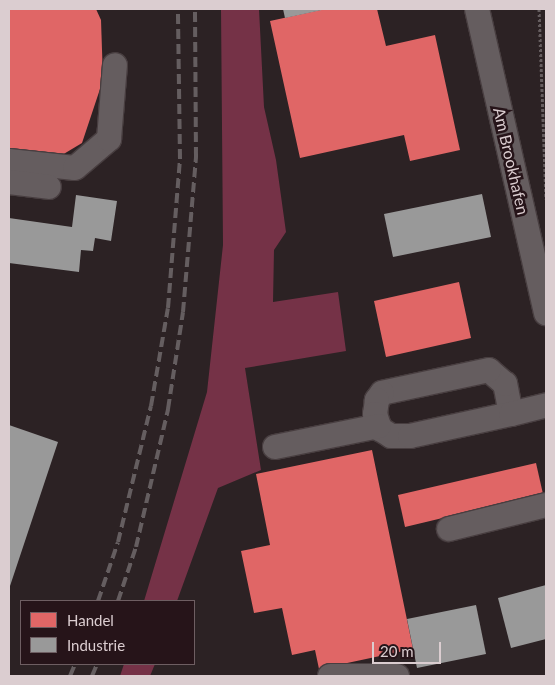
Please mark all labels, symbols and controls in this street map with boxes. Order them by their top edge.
street label: Am Brookhafen [489,106,533,216]
legend [20,600,195,665]
text: Handel [67,611,114,629]
scale bar [375,632,444,664]
text: Industrie [67,636,125,654]
text: 20 m [380,642,414,660]

